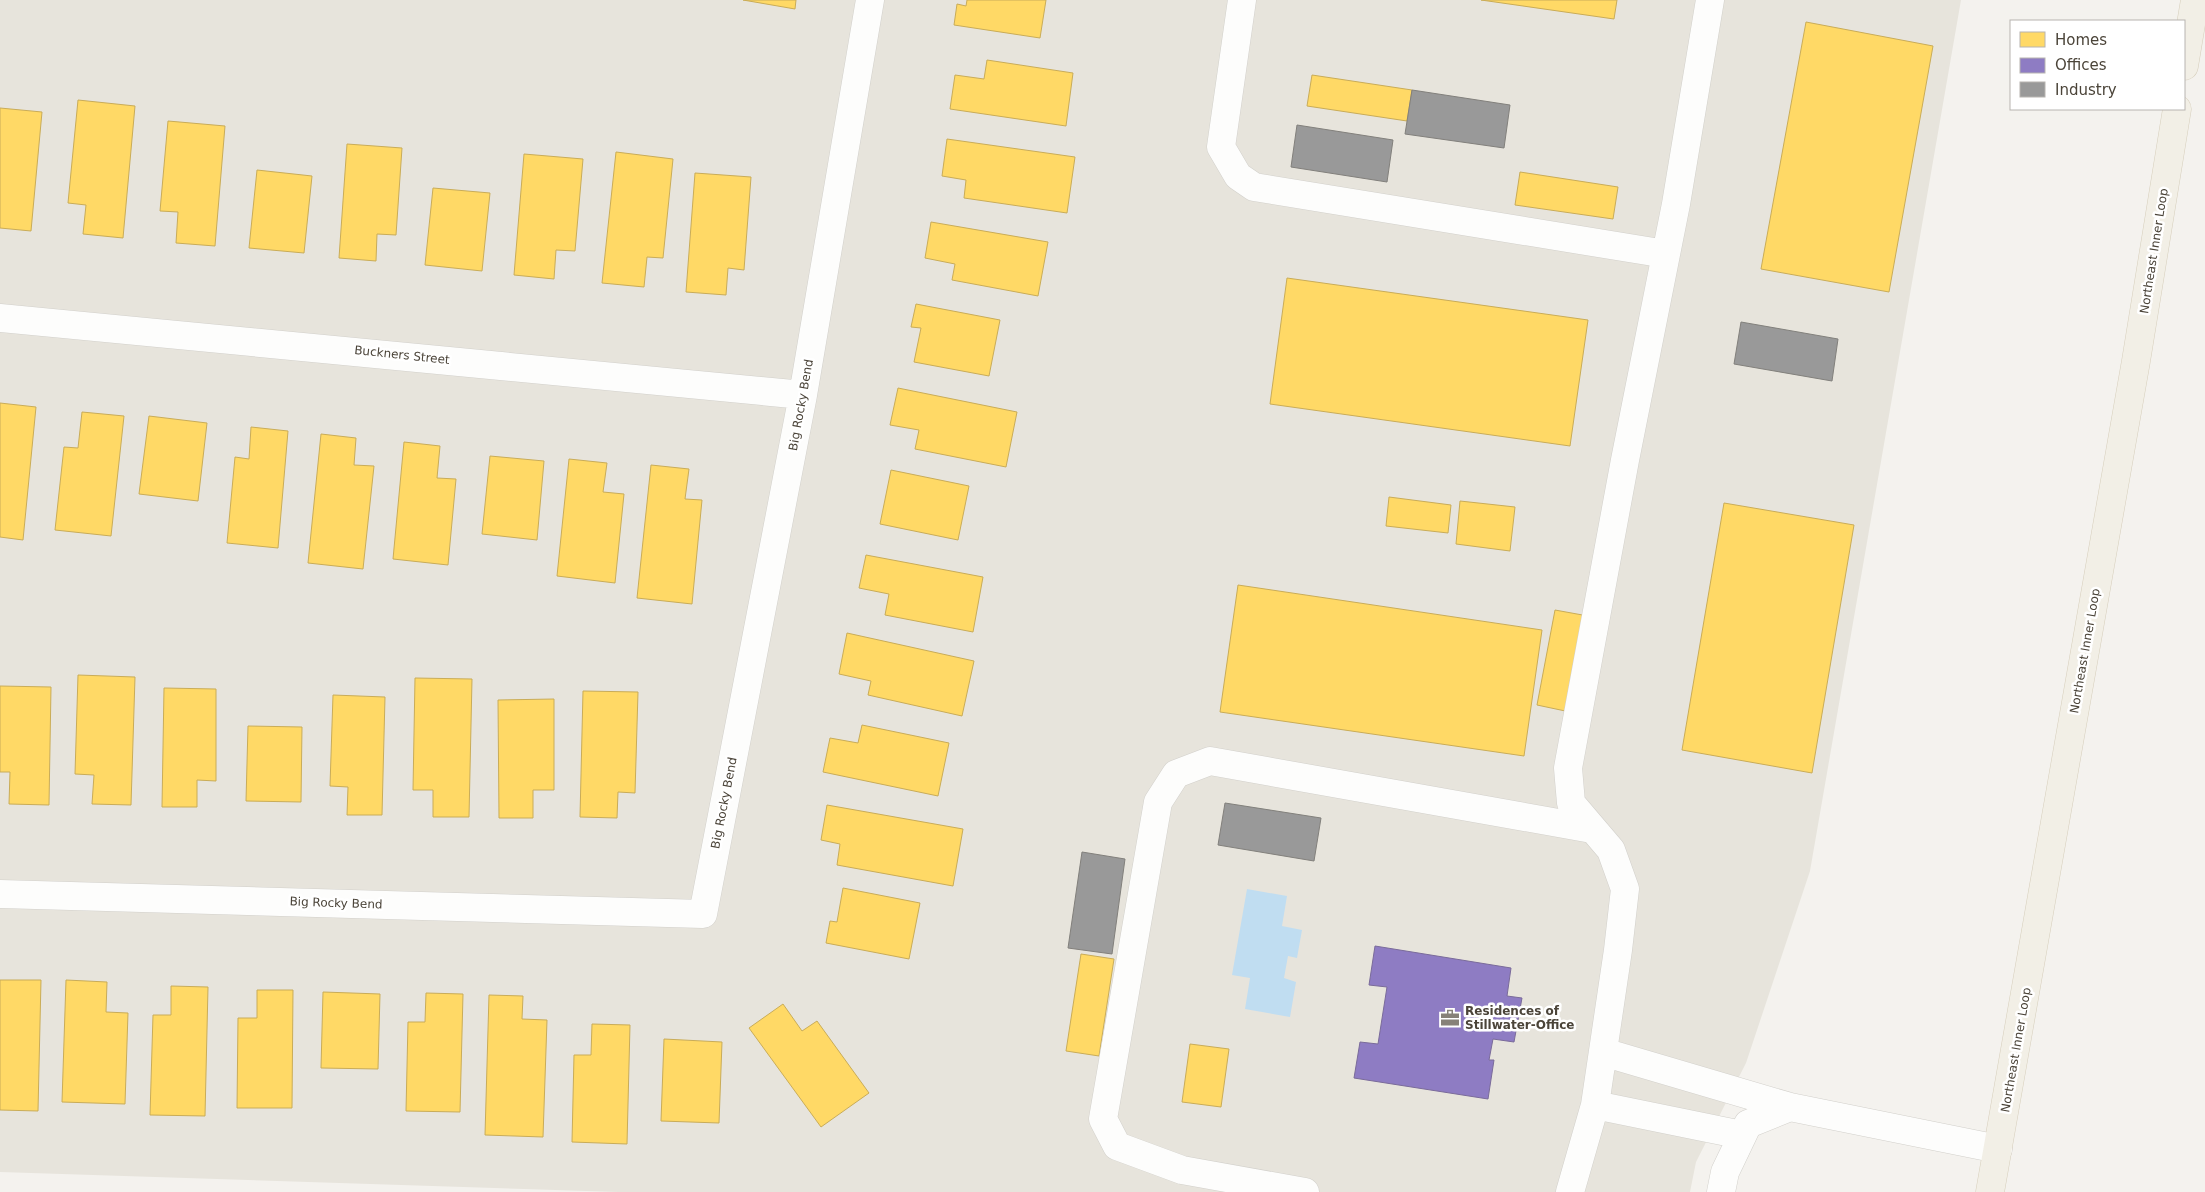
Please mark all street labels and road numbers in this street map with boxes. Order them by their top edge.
street label: Northeast Inner Loop [2137,187,2171,315]
street label: Buckners Street [354,343,451,367]
street label: Big Rocky Bend [786,358,816,452]
street label: Northeast Inner Loop [2067,587,2103,715]
street label: Big Rocky Bend [708,756,740,850]
street label: Big Rocky Bend [289,894,383,912]
street label: Northeast Inner Loop [1998,986,2034,1114]

